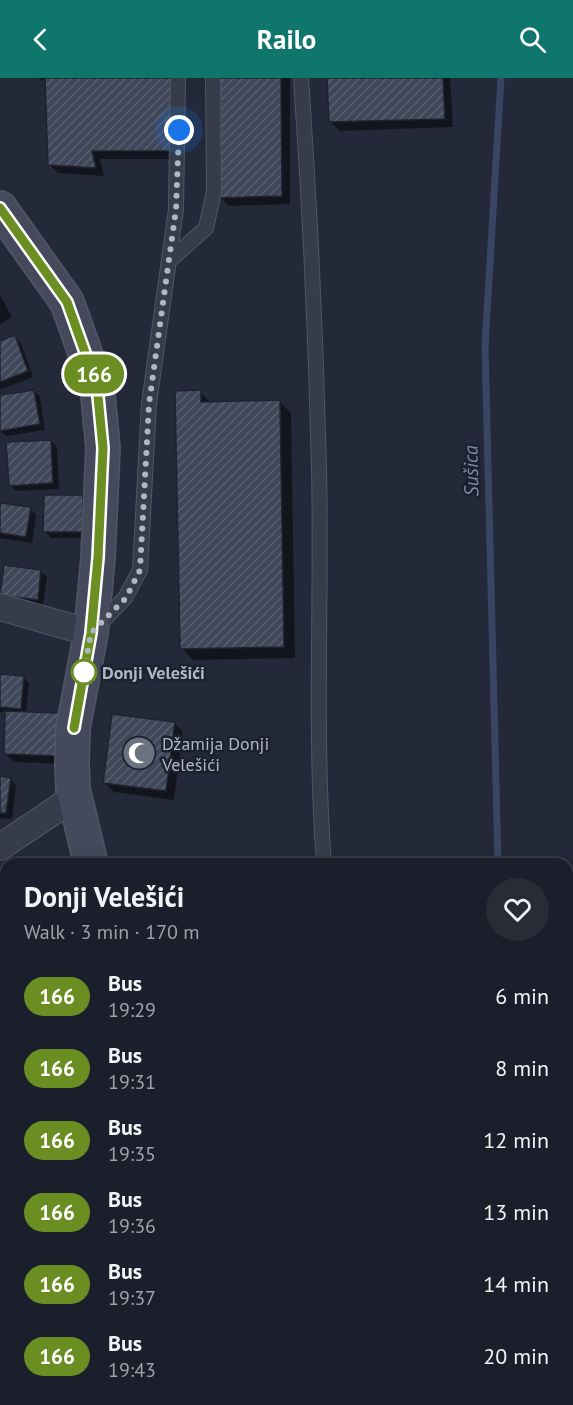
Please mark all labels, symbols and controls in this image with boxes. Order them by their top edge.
text: Railo [257,22,316,56]
icon: back [24,23,57,56]
icon: search [516,23,549,56]
your location [164,115,194,145]
line badge: 166 [60,354,128,394]
text: 166 [76,361,112,388]
water label: Sušica [458,445,484,497]
marker: Donji Velešići [71,659,97,685]
place label: Donji Velešići [102,661,205,684]
place label: Džamija Donji Velešići [161,732,269,776]
mosque icon: Džamija Donji Velešići [121,735,157,771]
text: Donji Velešići [24,878,184,915]
button: heart [486,878,549,941]
text: Walk · 3 min · 170 m [24,919,200,945]
text: Bus [108,969,142,997]
text: 6 min [495,982,549,1010]
text: 166 [39,983,75,1010]
text: 19:29 [108,997,156,1023]
text: Bus [108,1041,142,1069]
text: 8 min [495,1054,549,1082]
text: 166 [39,1055,75,1082]
text: 19:31 [108,1069,156,1095]
text: Bus [108,1113,142,1141]
text: 12 min [483,1126,549,1154]
text: 166 [39,1127,75,1154]
text: 19:35 [108,1141,156,1167]
text: Bus [108,1185,142,1213]
text: 13 min [483,1198,549,1226]
text: 166 [39,1199,75,1226]
text: 19:36 [108,1213,156,1239]
text: Bus [108,1257,142,1285]
text: 14 min [483,1270,549,1298]
text: 166 [39,1271,75,1298]
text: 19:37 [108,1285,156,1311]
text: Bus [108,1329,142,1357]
text: 20 min [483,1342,549,1370]
text: 166 [39,1343,75,1370]
text: 19:43 [108,1357,156,1383]

